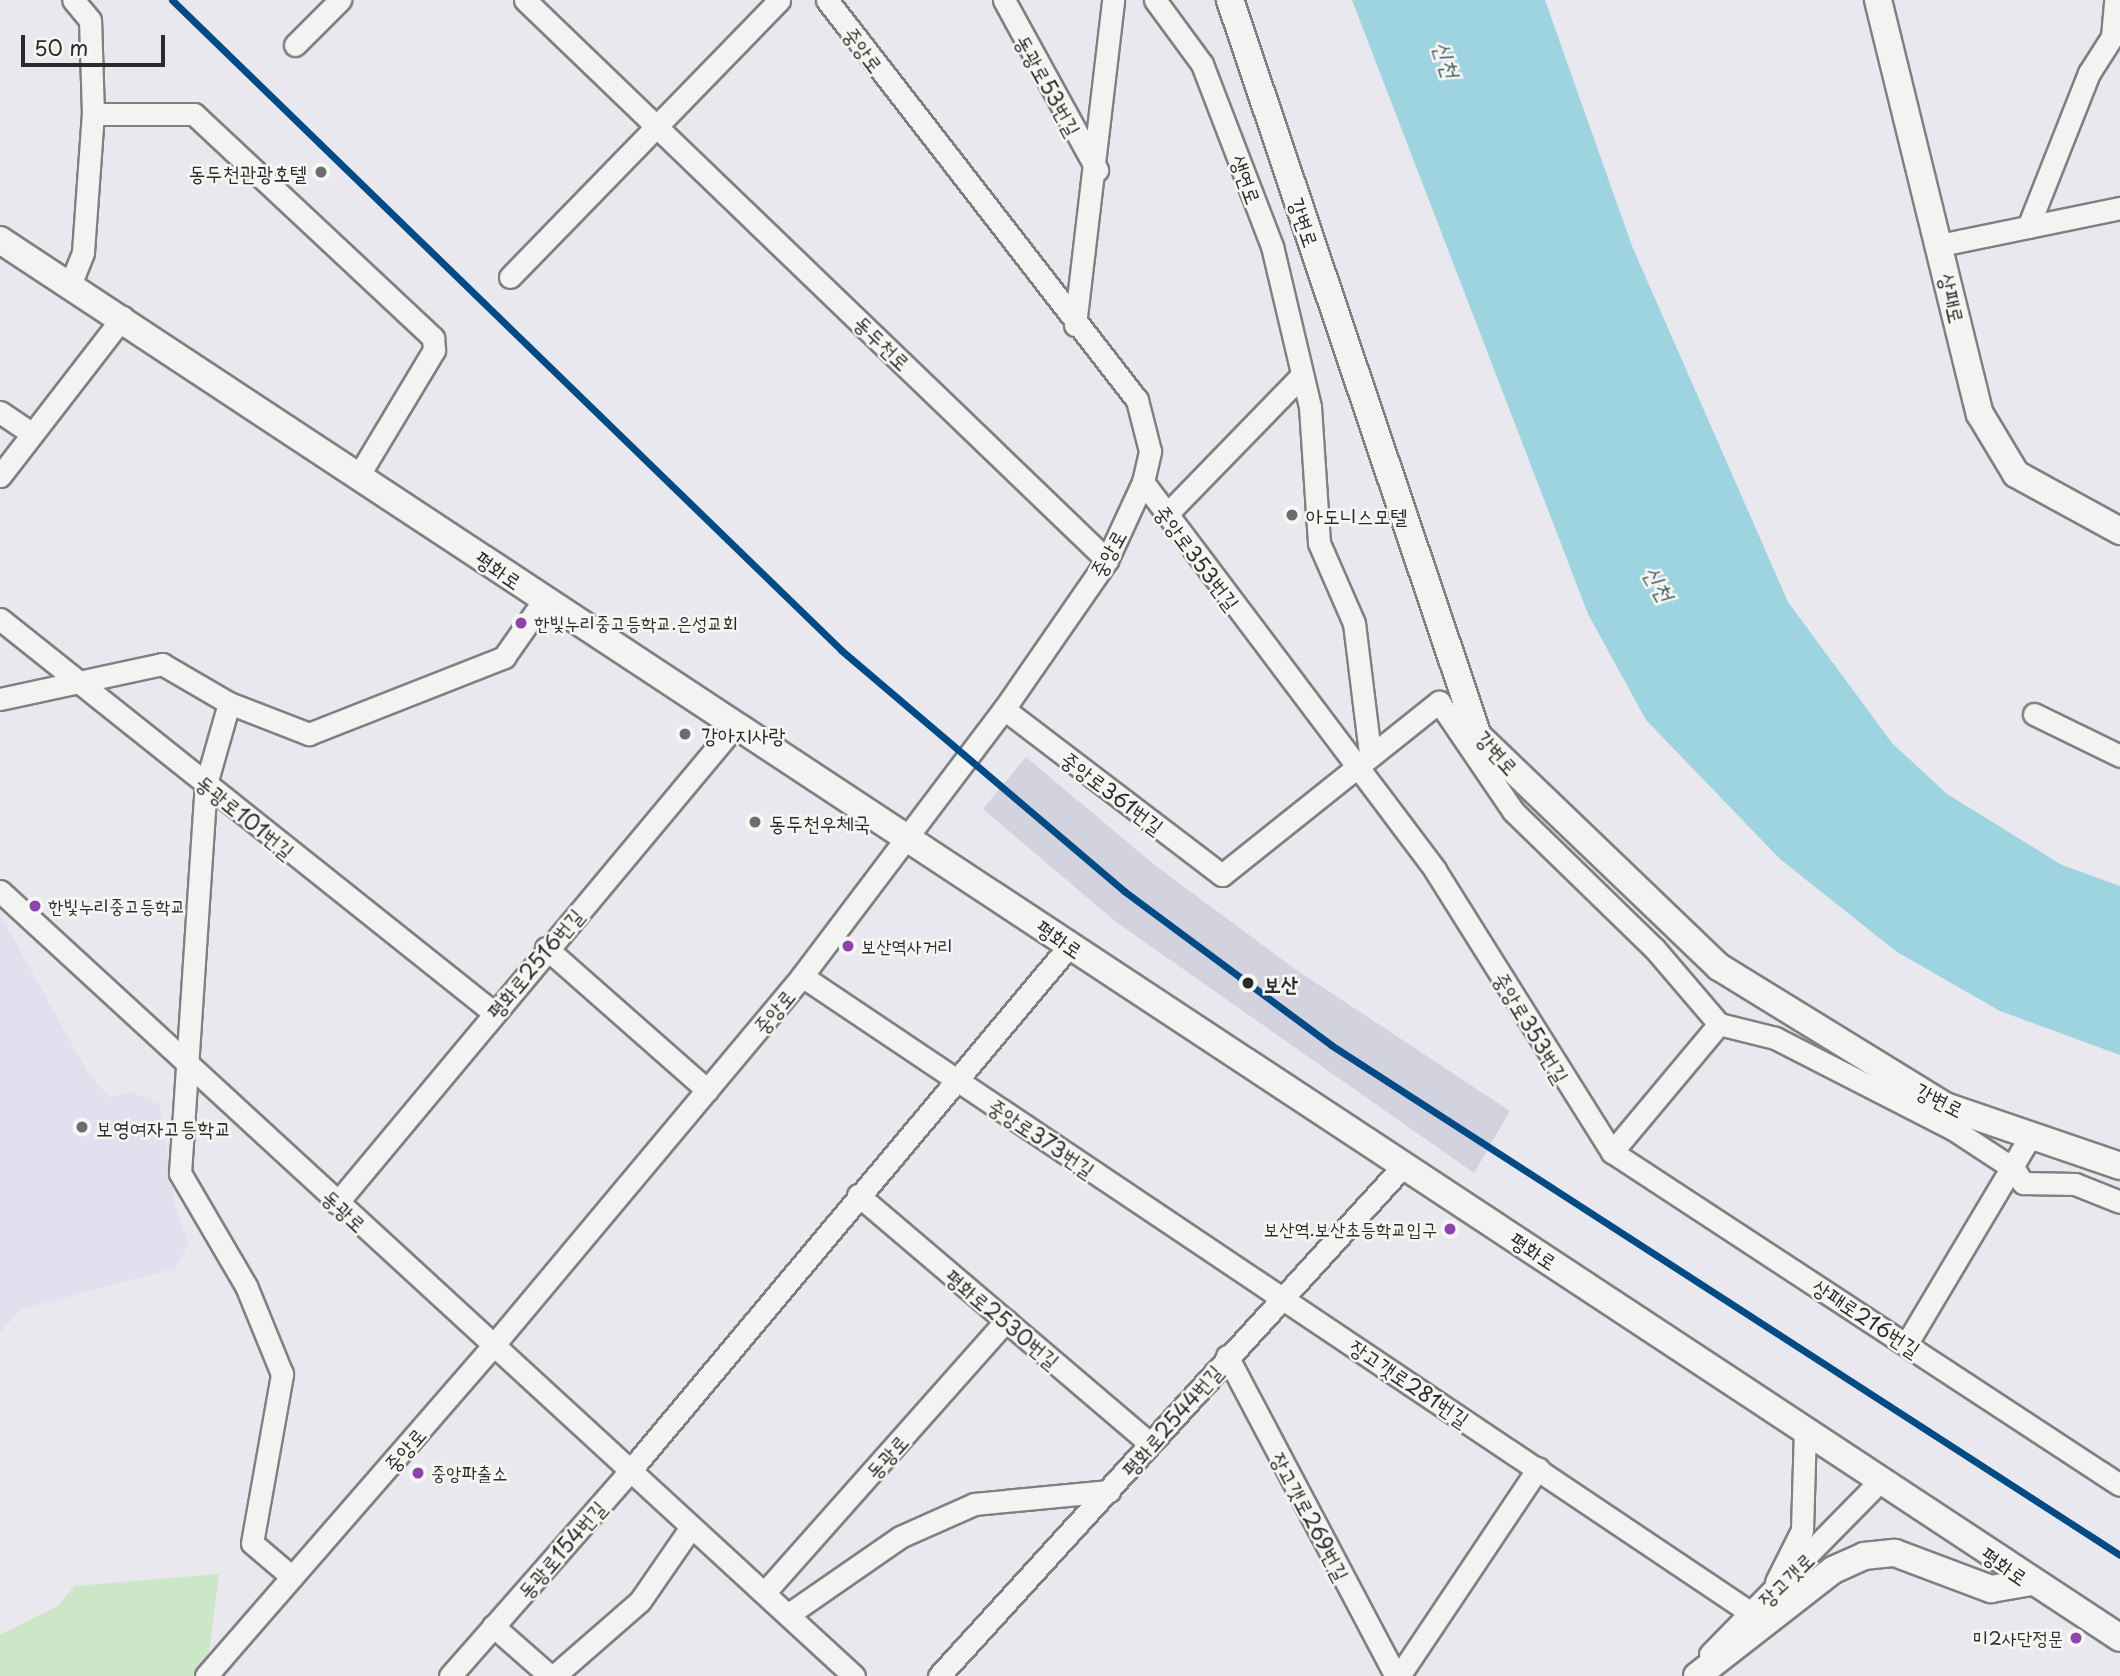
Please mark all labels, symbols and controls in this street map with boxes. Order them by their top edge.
scale bar [24,21,168,65]
street label: 중앙로 [839,21,889,77]
street label: 동광로53번길 [1011,30,1087,140]
text: 50 m [34,31,88,63]
water label: 신천 [1428,37,1466,81]
street label: 생연로 [1226,151,1268,207]
place label: 동두천관광호텔 [189,159,307,185]
marker: 동두천관광호텔 [313,164,329,180]
street label: 강변로 [1285,194,1325,250]
street label: 상패로 [1935,270,1971,326]
street label: 동두천로 [850,309,916,375]
street label: 중앙로353번길 [1150,500,1246,614]
place label: 아도니스모텔 [1306,502,1407,528]
marker: 아도니스모텔 [1284,507,1300,523]
street label: 중앙로 [1084,525,1130,581]
street label: 평화로 [471,544,527,594]
water label: 신천 [1638,560,1680,606]
place label: 한빛누리중고등학교.은성교회 [534,612,738,634]
marker: 한빛누리중고등학교.은성교회 [514,616,528,630]
place label: 강아지사랑 [701,721,785,747]
marker: 강아지사랑 [675,724,695,744]
street label: 강변로 [1472,725,1524,779]
street label: 중앙로361번길 [1057,745,1169,839]
street label: 동광로101번길 [192,769,300,863]
place label: 동두천우체국 [769,809,870,835]
marker: 동두천우체국 [747,814,763,830]
place label: 한빛누리중고등학교 [48,895,186,917]
marker: 한빛누리중고등학교 [28,899,42,913]
street label: 평화로2516번길 [481,903,587,1023]
street label: 평화로 [1032,913,1088,963]
place label: 보산역사거리 [861,935,953,957]
marker: 보산역사거리 [841,939,855,953]
street label: 중앙로353번길 [1489,967,1575,1087]
place label: 보산 [1264,970,1298,996]
marker: 보산 [1238,973,1258,993]
street label: 중앙로 [747,983,799,1039]
street label: 강변로 [1912,1076,1968,1122]
street label: 중앙로373번길 [984,1092,1100,1182]
place label: 보영여자고등학교 [96,1114,231,1140]
marker: 보영여자고등학교 [74,1119,90,1135]
street label: 동광로 [318,1183,372,1237]
place label: 보산역.보산초등학교입구 [1264,1218,1437,1240]
marker: 보산역.보산초등학교입구 [1443,1222,1457,1236]
street label: 평화로 [1506,1226,1562,1274]
street label: 평화로2530번길 [941,1263,1065,1373]
street label: 상패로216번길 [1808,1273,1926,1361]
street label: 장고갯로281번길 [1346,1333,1474,1431]
street label: 평화로2544번길 [1116,1359,1226,1481]
street label: 중앙로 [378,1422,430,1476]
street label: 동광로 [860,1429,912,1483]
street label: 장고갯로269번길 [1267,1447,1355,1585]
place label: 중앙파출소 [431,1462,507,1484]
marker: 중앙파출소 [411,1466,425,1480]
street label: 동광로154번길 [512,1495,610,1603]
street label: 평화로 [1977,1540,2033,1590]
street label: 장고갯로 [1752,1546,1818,1612]
place label: 미2사단정문 [1973,1627,2063,1649]
marker: 미2사단정문 [2069,1631,2083,1645]

